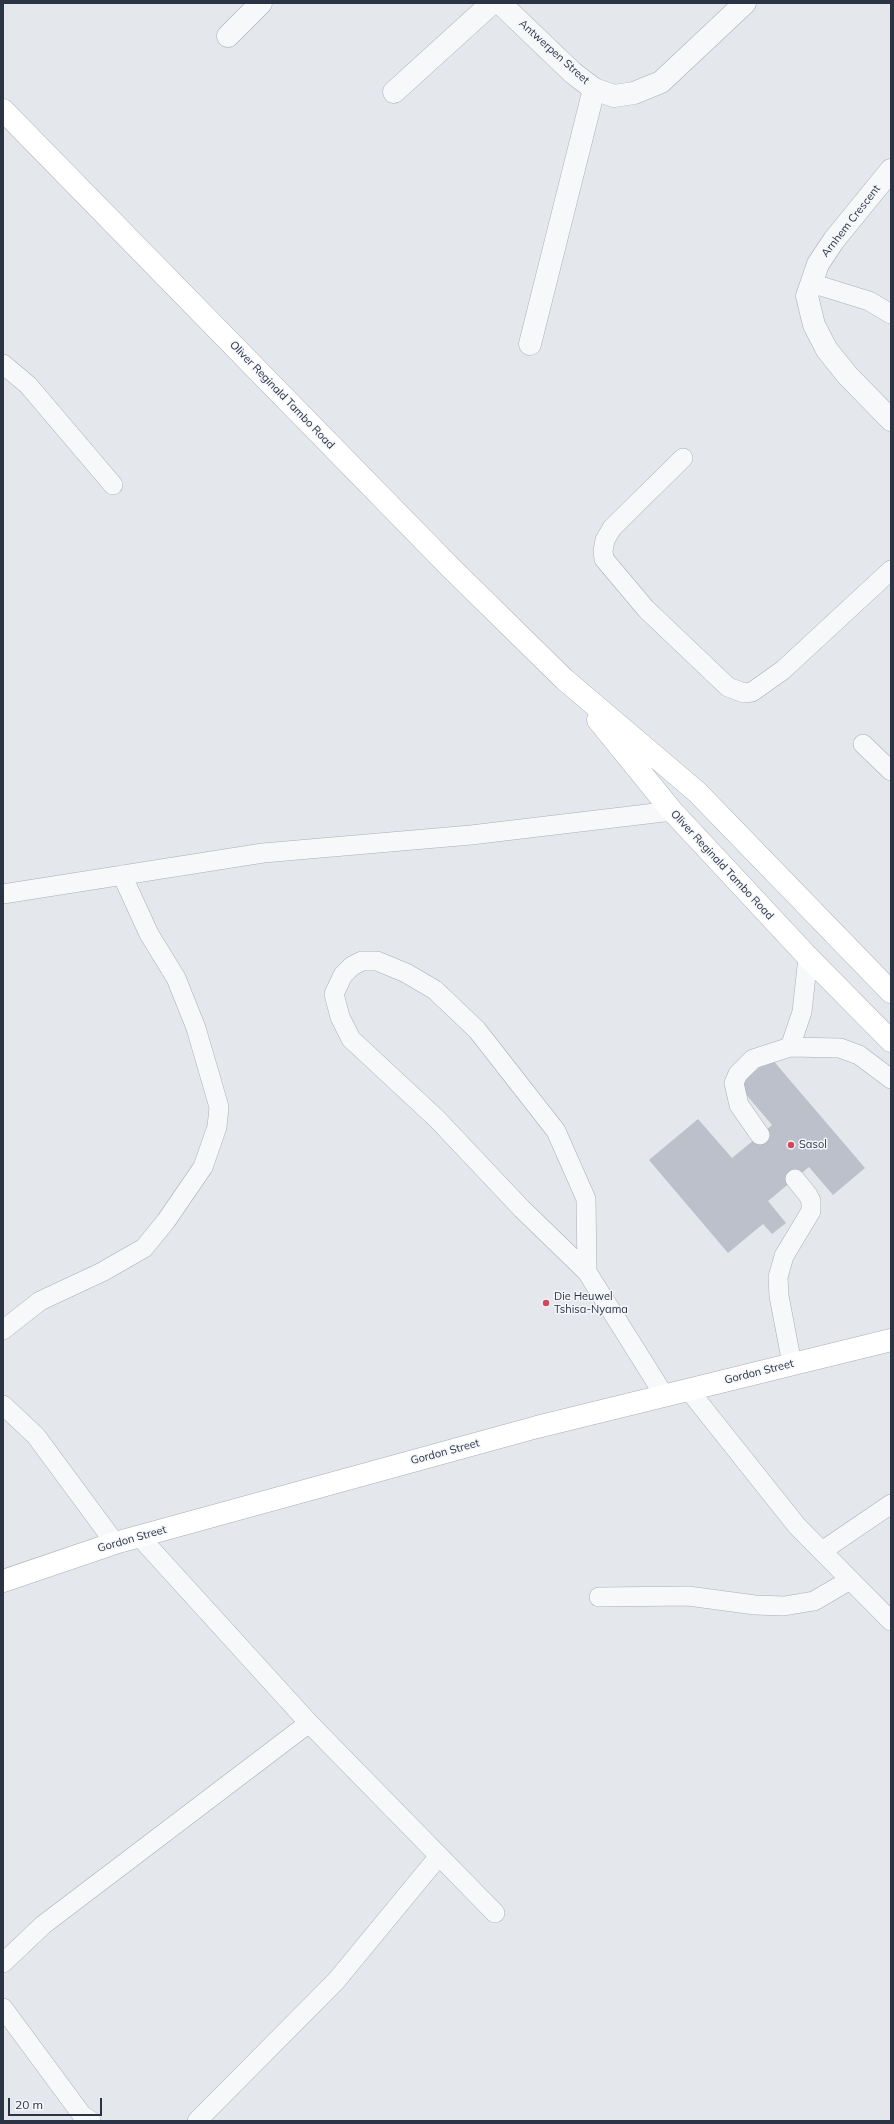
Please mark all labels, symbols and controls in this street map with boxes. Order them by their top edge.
street label: Antwerpen Street [516,17,592,87]
street label: Arnhem Crescent [819,182,883,260]
street label: Oliver Reginald Tambo Road [227,338,337,452]
street label: Oliver Reginald Tambo Road [668,807,776,923]
place label: Sasol [799,1138,827,1152]
marker: Sasol [786,1140,796,1150]
place label: Die Heuwel Tshisa-Nyama [554,1290,628,1316]
marker: Die Heuwel Tshisa-Nyama [541,1298,551,1308]
street label: Gordon Street [723,1357,795,1387]
street label: Gordon Street [409,1436,481,1468]
street label: Gordon Street [96,1523,168,1555]
scale bar [10,2090,104,2116]
text: 20 m [15,2097,43,2112]

